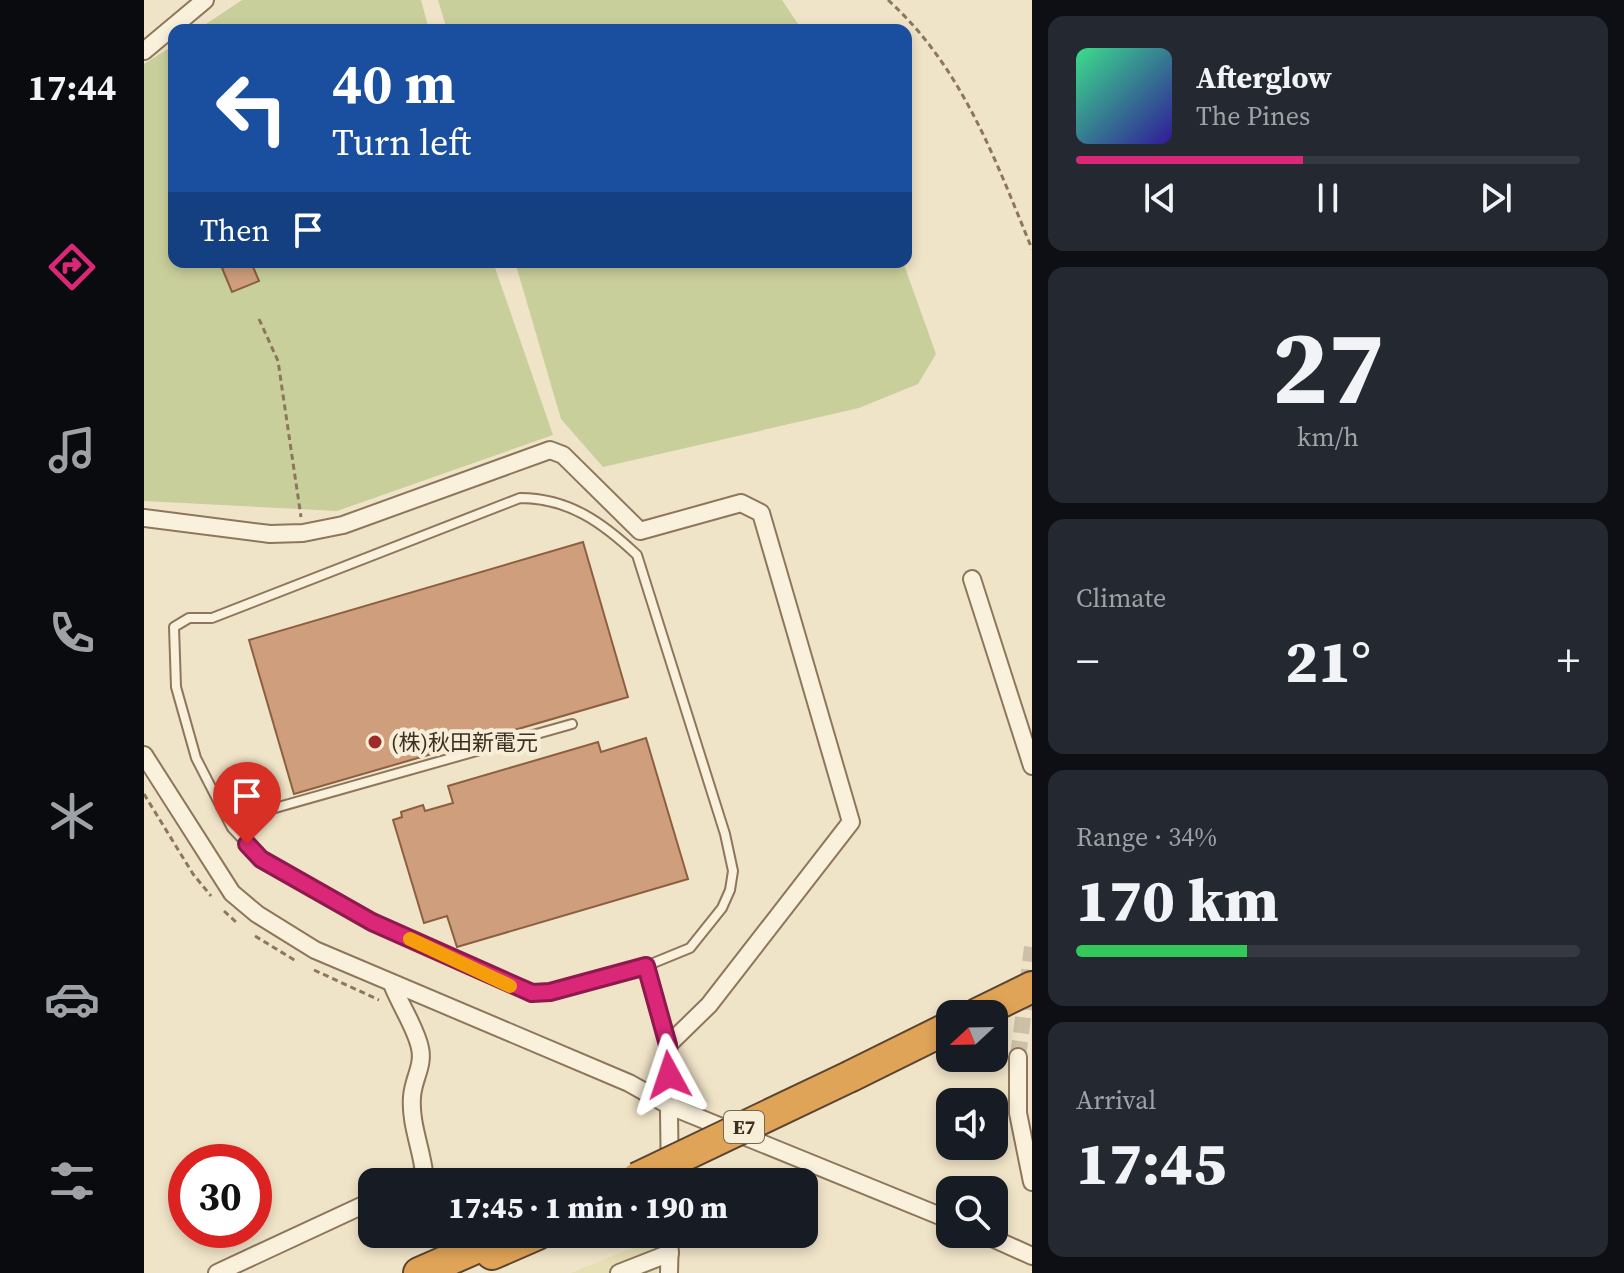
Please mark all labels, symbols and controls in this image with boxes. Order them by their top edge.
text: 40 m [332,45,455,122]
icon: left [200,56,304,160]
text: Afterglow [1196,57,1332,98]
text: 17:44 [28,63,116,112]
text: The Pines [1196,98,1310,134]
text: Turn left [332,118,471,167]
icon: previous [1138,176,1182,220]
icon: pause [1306,176,1350,220]
icon: next [1474,176,1518,220]
icon: arrive [286,208,330,252]
text: Then [200,210,270,251]
icon: directions [44,239,100,295]
text: 27 [1272,295,1384,438]
text: km/h [1297,419,1359,455]
icon: music [44,422,100,478]
text: Climate [1076,580,1166,616]
icon: phone [44,605,100,661]
text: 21° [1285,620,1371,702]
text: − [1076,630,1099,691]
text: + [1557,630,1580,691]
place label: (株)秋田新電元 [391,727,538,757]
marker: (株)秋田新電元 [366,733,384,751]
pin [213,762,281,844]
icon: arrive [225,774,269,818]
icon: climate [44,788,100,844]
text: Range · 34% [1076,819,1217,855]
text: 170 km [1076,859,1279,941]
icon: car [44,971,100,1027]
north arrow [936,1000,1008,1072]
map controls [936,1000,1008,1248]
position arrow [627,1033,711,1117]
text: Arrival [1076,1082,1156,1118]
button: sound [936,1088,1008,1160]
road number: E7 [724,1111,764,1143]
text: 17:45 [1076,1122,1226,1204]
speed limit sign: 30 [168,1144,272,1248]
icon: filters [44,1153,100,1209]
button: search [936,1176,1008,1248]
text: 17:45 · 1 min · 190 m [448,1187,728,1228]

